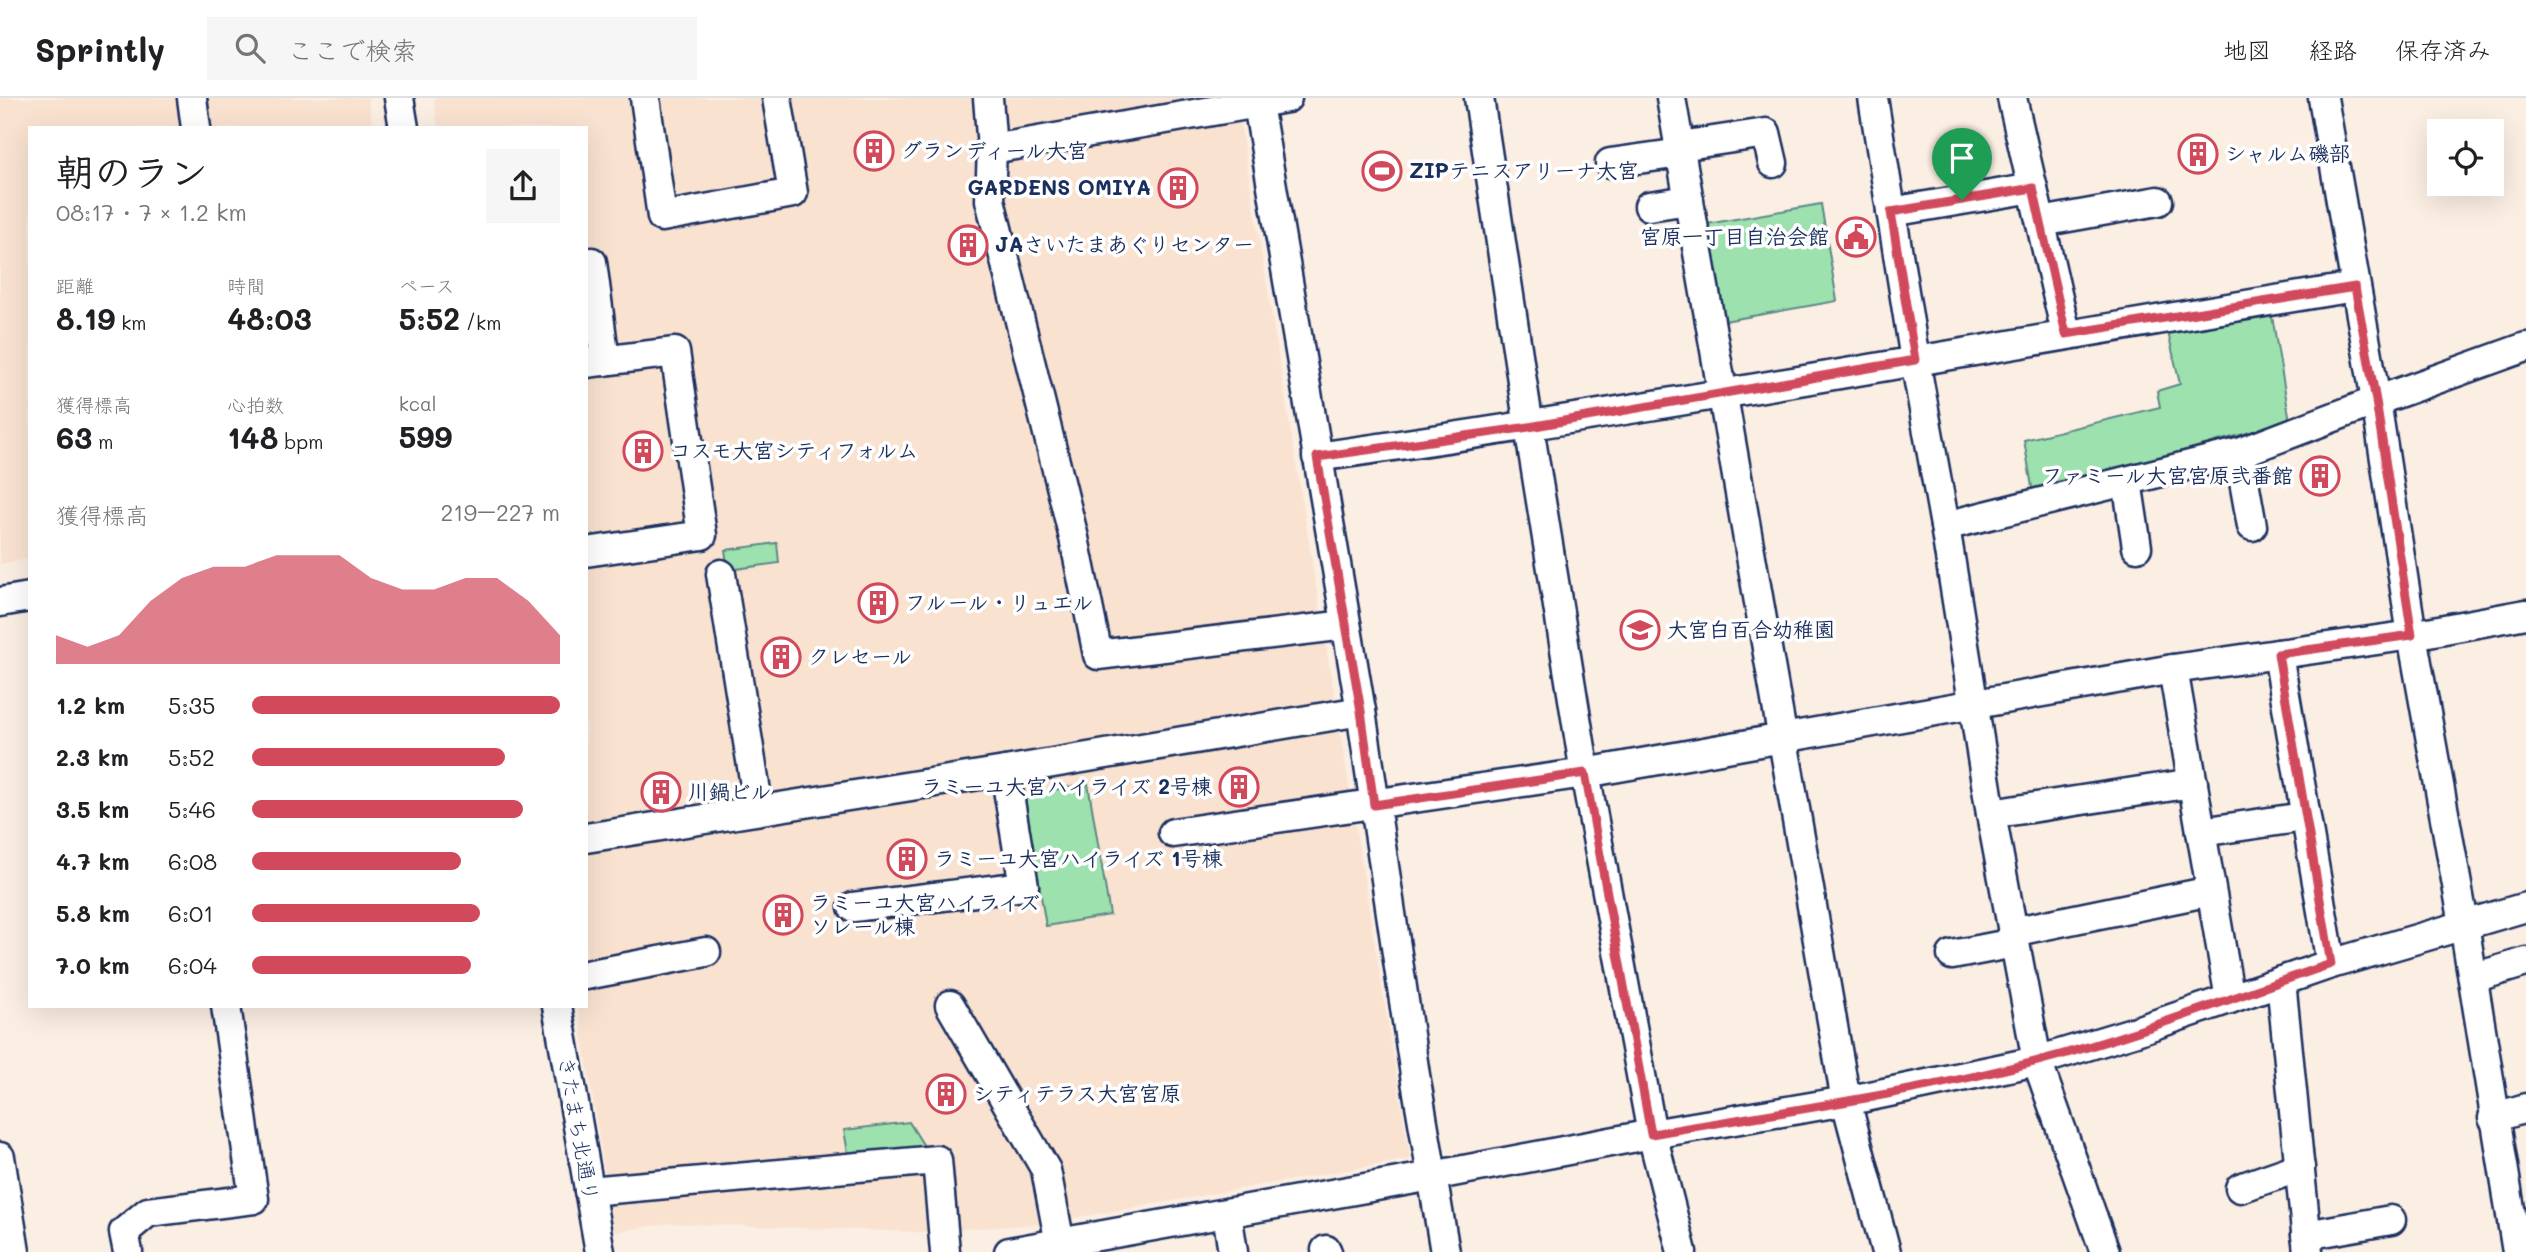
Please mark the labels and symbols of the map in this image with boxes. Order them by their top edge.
pin [1932,128,1992,200]
building icon: グランディール大宮 [853,130,895,172]
building icon: シャルム磯部 [2177,133,2219,175]
place label: グランディール大宮 [901,136,1088,163]
place label: シャルム磯部 [2225,139,2350,166]
sports icon: ZIPテニスアリーナ大宮 [1361,150,1403,192]
place label: ZIPテニスアリーナ大宮 [1409,156,1638,183]
building icon: GARDENS OMIYA [1157,167,1199,209]
place label: GARDENS OMIYA [967,173,1151,200]
public building icon: 宮原一丁目自治会館 [1835,216,1877,258]
place label: 宮原一丁目自治会館 [1640,222,1829,249]
building icon: JAさいたまあぐりセンター [947,224,989,266]
place label: JAさいたまあぐりセンター [995,230,1254,257]
building icon: コスモ大宮シティフォルム [622,430,664,472]
place label: コスモ大宮シティフォルム [670,436,918,463]
building icon: ファミール大宮宮原弐番館 [2299,455,2341,497]
place label: ファミール大宮宮原弐番館 [2042,461,2293,488]
building icon: フルール・リュエル [857,582,899,624]
place label: フルール・リュエル [905,588,1094,615]
school or university icon: 大宮白百合幼稚園 [1619,609,1661,651]
place label: 大宮白百合幼稚園 [1667,615,1835,642]
building icon: クレセール [760,636,802,678]
place label: クレセール [808,642,912,669]
building icon: ラミーユ大宮ハイライズ 2号棟 [1218,766,1260,808]
building icon: 川鍋ビル [640,771,682,813]
place label: ラミーユ大宮ハイライズ 2号棟 [921,772,1212,799]
place label: 川鍋ビル [688,777,772,804]
building icon: ラミーユ大宮ハイライズ 1号棟 [886,838,928,880]
place label: ラミーユ大宮ハイライズ 1号棟 [934,844,1223,871]
place label: ラミーユ大宮ハイライズ ソレール棟 [810,888,1040,939]
building icon: ラミーユ大宮ハイライズ ソレール棟 [762,894,804,936]
street label: きたまち北通り [553,1054,606,1203]
building icon: シティテラス大宮宮原 [925,1073,967,1115]
place label: シティテラス大宮宮原 [973,1079,1181,1106]

